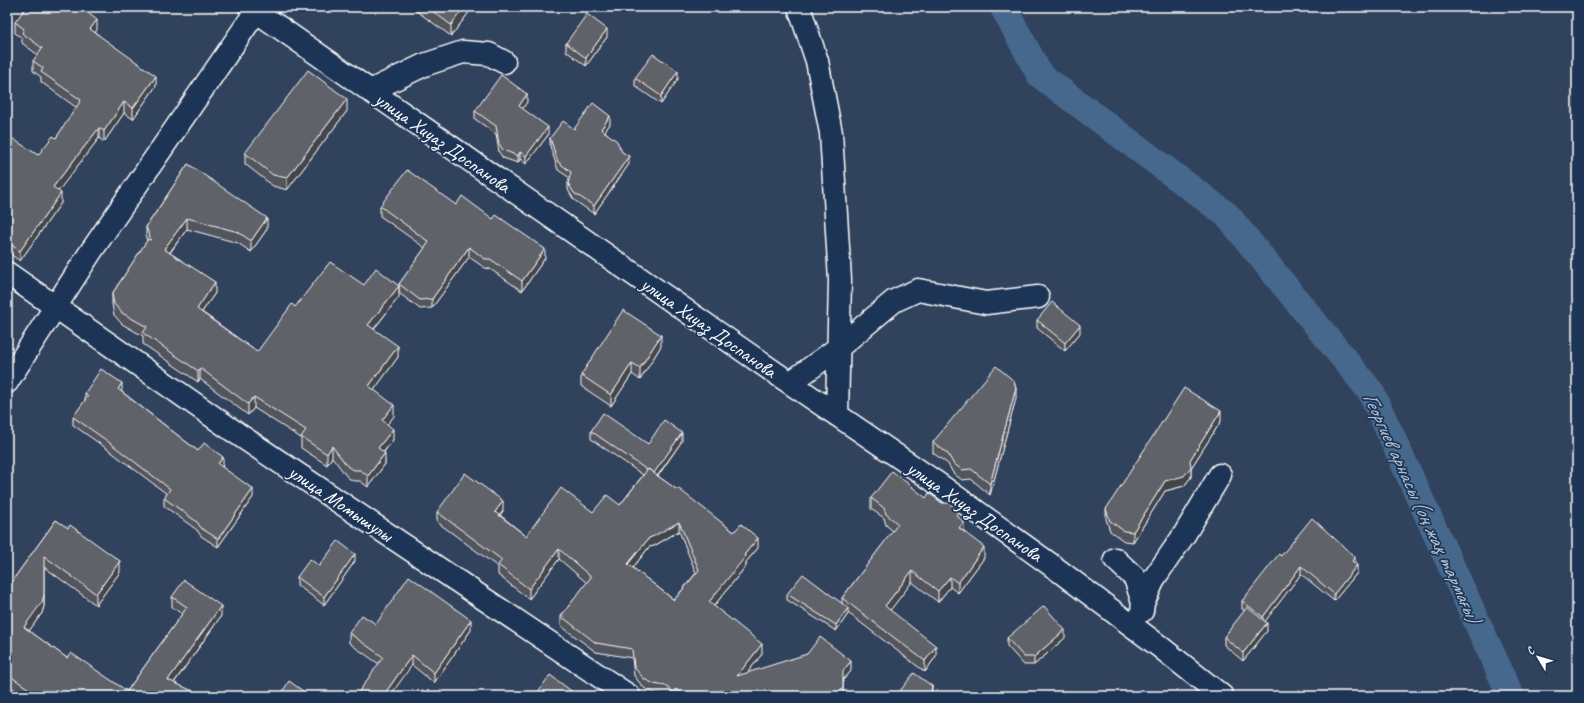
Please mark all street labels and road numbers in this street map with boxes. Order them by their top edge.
street label: улица Хиуаз Доспанова [369,86,516,200]
street label: улица Хиуаз Доспанова [635,271,782,385]
street label: улица Хиуаз Доспанова [901,455,1048,569]
street label: улица Момышулы [283,459,399,548]

